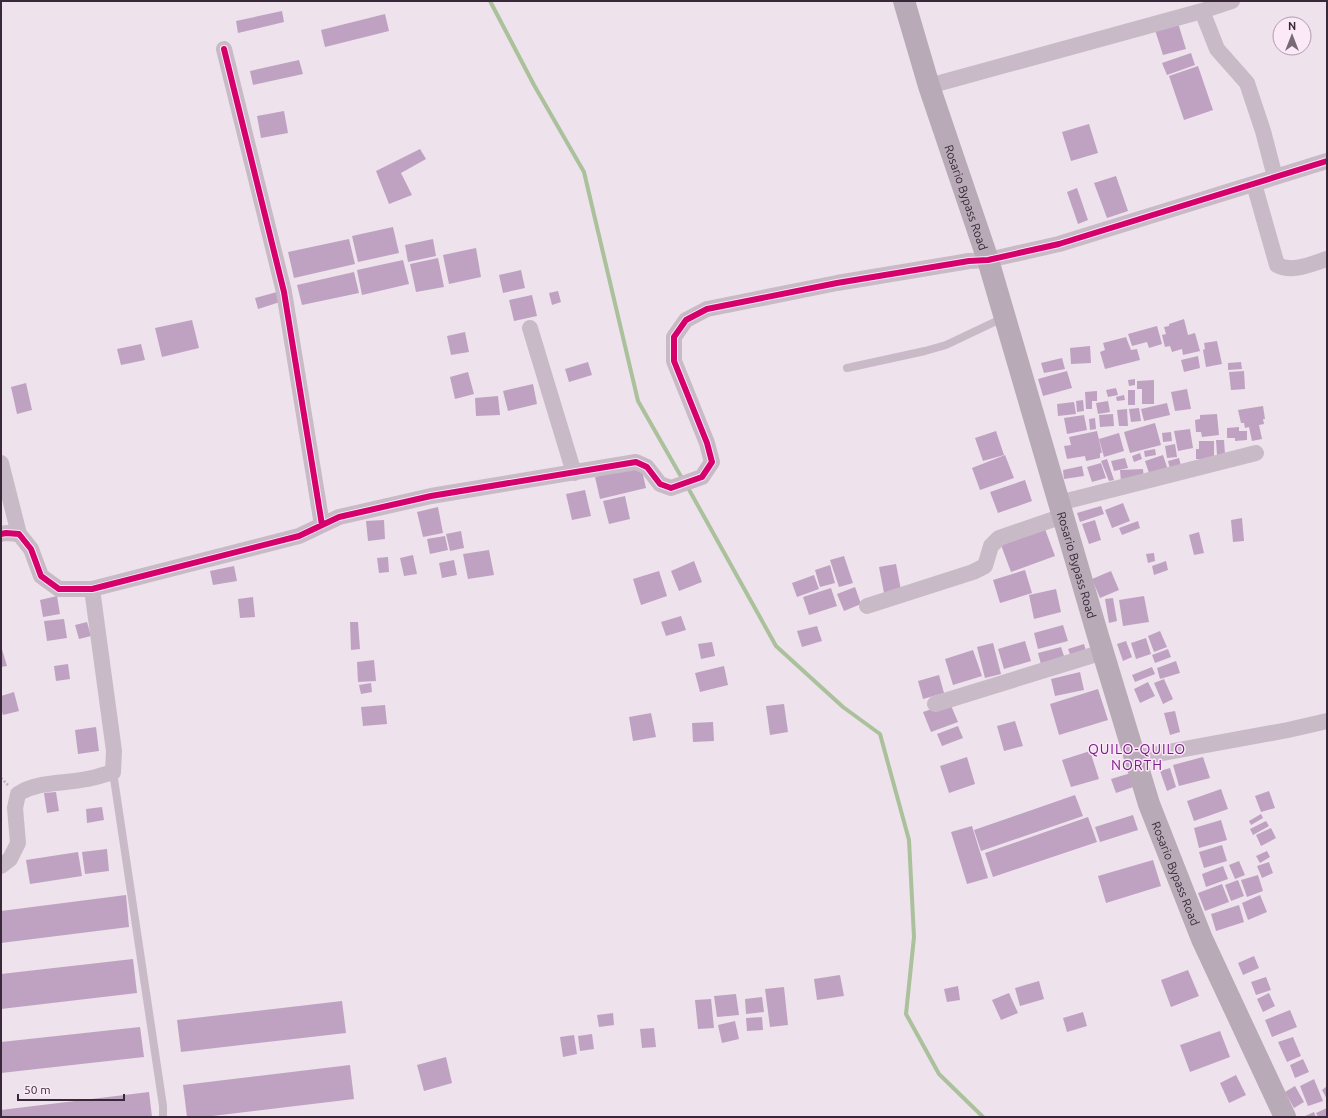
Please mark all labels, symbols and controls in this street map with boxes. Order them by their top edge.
north arrow [1272,16,1312,56]
text: N [1288,20,1296,32]
street label: Rosario Bypass Road [943,143,991,252]
street label: Rosario Bypass Road [1055,510,1099,620]
district label: QUILO-QUILO NORTH [1088,741,1186,773]
street label: Rosario Bypass Road [1150,819,1202,927]
scale bar [18,1076,124,1102]
text: 50 m [24,1083,51,1096]

